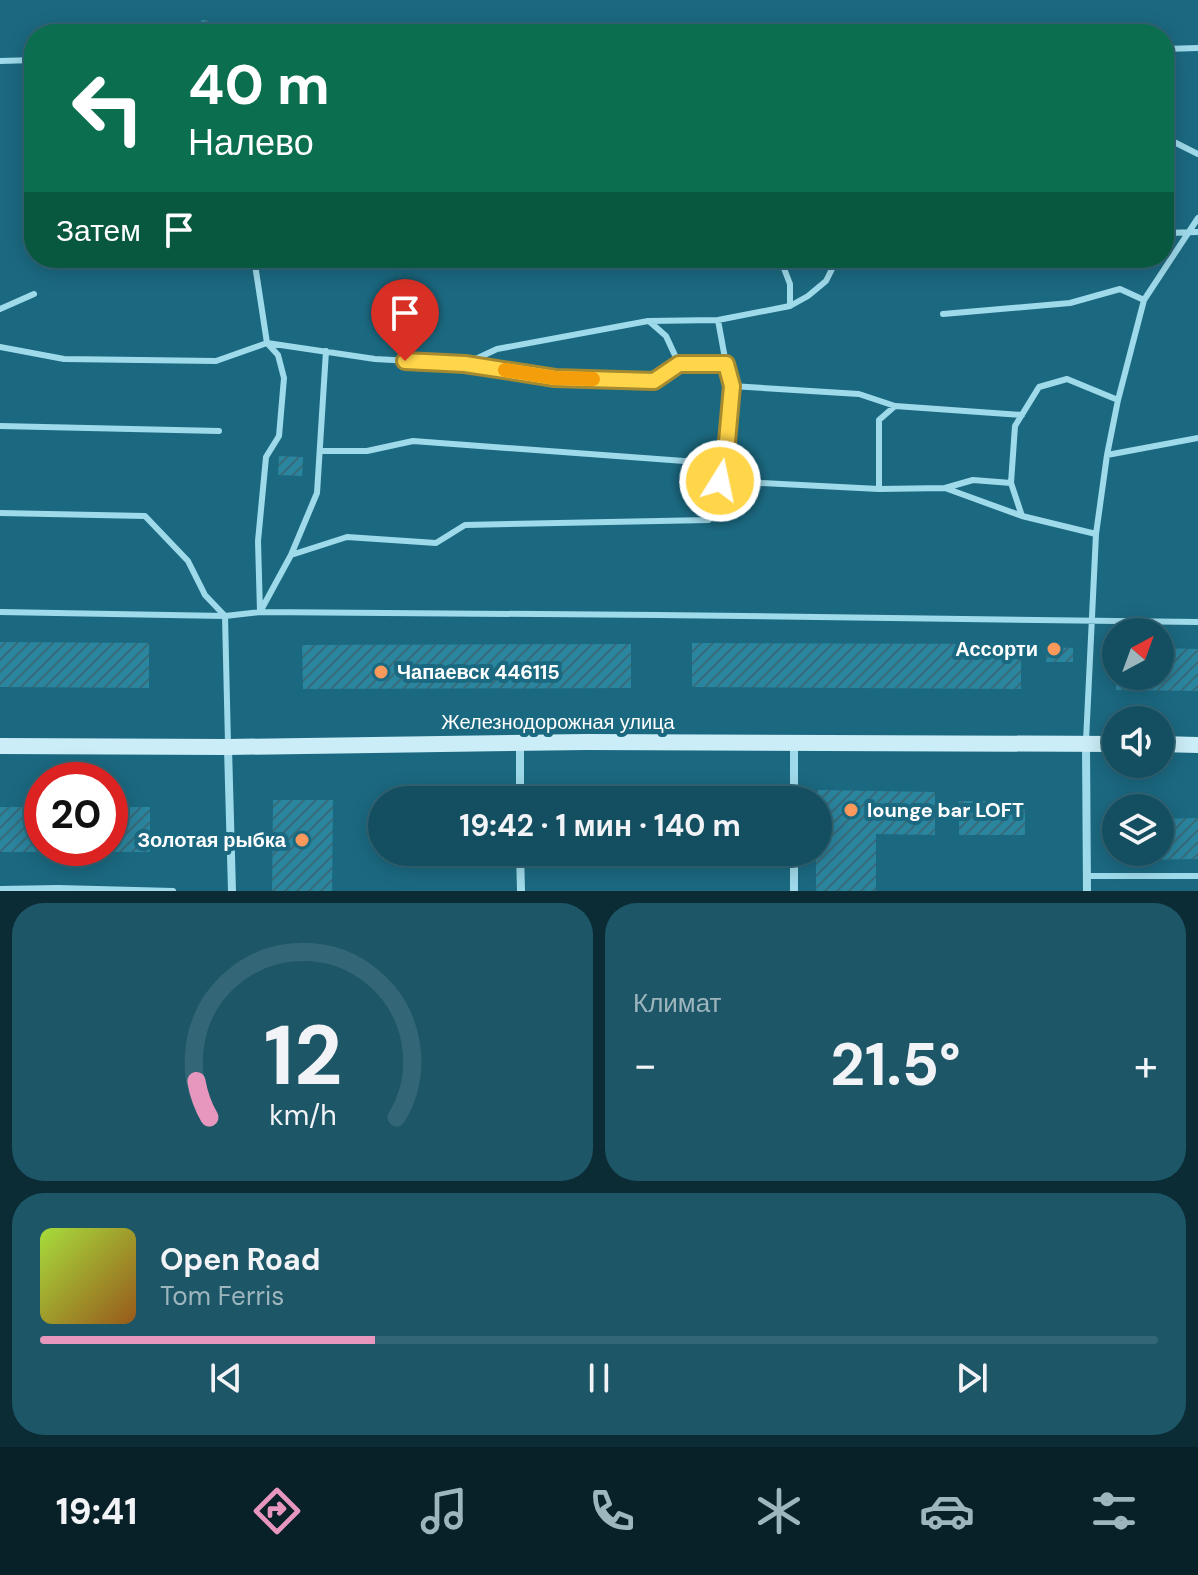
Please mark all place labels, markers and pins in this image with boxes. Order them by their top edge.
pin [371,279,439,361]
place label: Ассорти [955,636,1038,662]
marker: Ассорти [1045,640,1063,658]
place label: Чапаевск 446115 [397,659,560,685]
marker: Чапаевск 446115 [372,663,390,681]
place label: lounge bar LOFT [867,797,1024,823]
marker: lounge bar LOFT [842,801,860,819]
place label: Золотая рыбка [138,827,287,853]
marker: Золотая рыбка [293,831,311,849]

